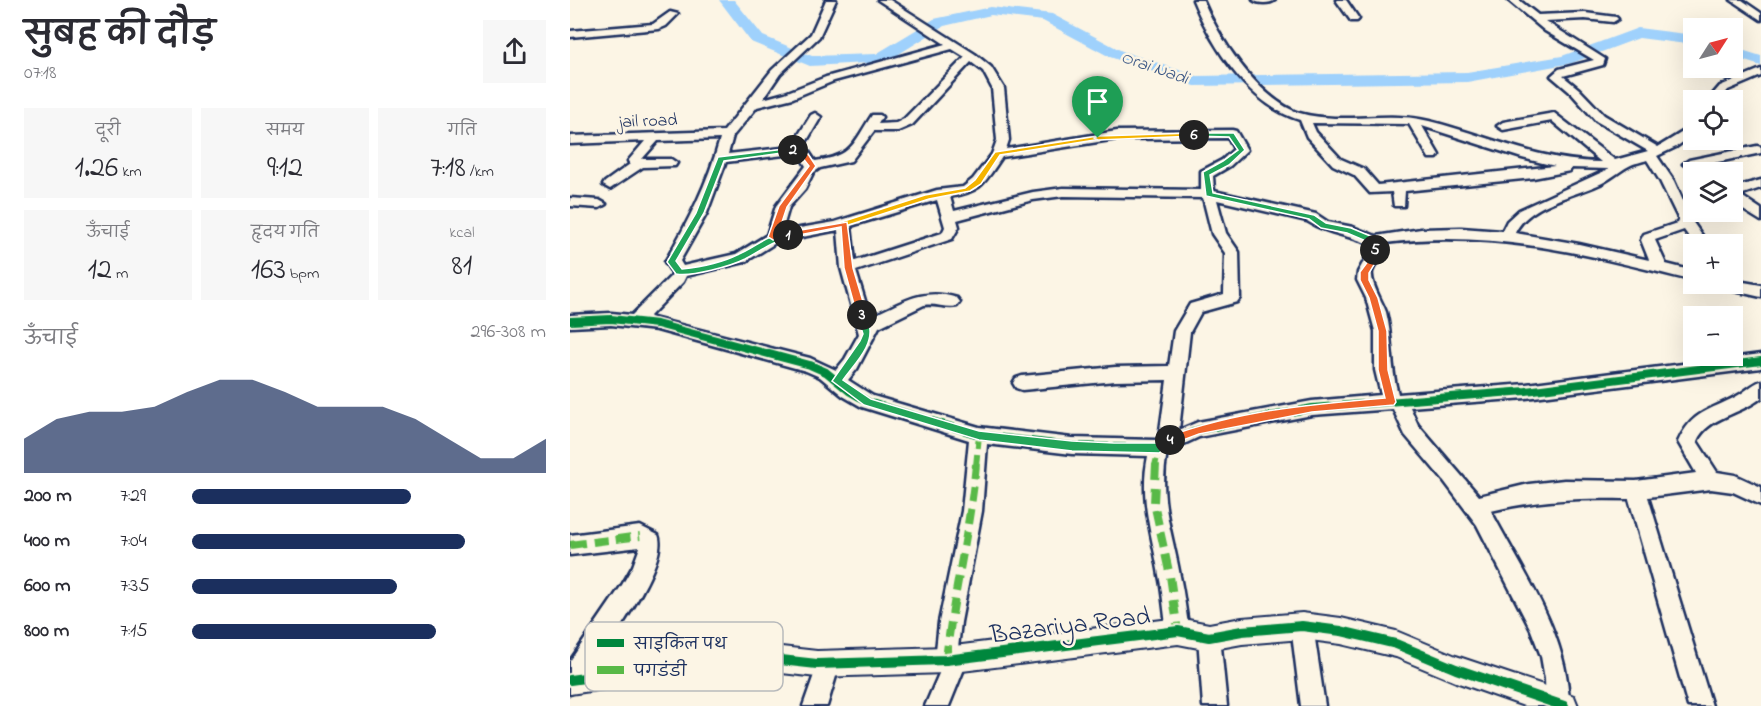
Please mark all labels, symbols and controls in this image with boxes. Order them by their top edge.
text: सुबह की दौड़ [24,12,216,60]
north arrow [1683,18,1743,78]
map controls [1683,18,1743,366]
button: share [483,20,546,83]
water label: Orai Nadi [1117,45,1193,93]
text: 07:18 [24,59,56,88]
pin [1072,76,1123,138]
icon: arrive [1081,85,1114,118]
button: locate [1683,90,1743,150]
street label: jail road [616,108,678,136]
text: दूरी [95,119,121,143]
text: समय [266,119,304,143]
text: गति [447,119,477,143]
pin: 6 [1179,120,1209,150]
text: 6 [1190,123,1198,147]
pin: 2 [778,135,808,165]
text: 2 [789,138,797,162]
text: 1.26 [74,147,118,191]
text: 9:12 [267,147,303,191]
text: 7:18 [430,147,466,191]
text: km [118,160,142,184]
text: /km [466,160,494,184]
button: layers [1683,162,1743,222]
pin: 1 [773,220,803,250]
text: ऊँचाई [87,221,129,245]
text: हृदय गति [251,221,319,245]
text: kcal [449,221,475,245]
text: 1 [785,223,791,247]
button: + [1683,234,1743,294]
pin: 5 [1360,235,1390,265]
text: 5 [1370,238,1380,262]
text: 81 [452,245,472,289]
text: 12 [88,249,112,293]
text: 163 [251,249,286,293]
text: m [112,262,128,286]
text: bpm [286,262,319,286]
pin: 3 [847,300,877,330]
text: 3 [859,303,865,327]
button: − [1683,306,1743,366]
text: 296–308 m [471,318,546,347]
text: ऊँचाई [24,325,78,354]
pin: 4 [1155,425,1185,455]
text: 4 [1167,428,1173,452]
text: 200 m [24,482,72,511]
text: 7:29 [120,482,146,511]
text: 400 m [24,527,70,556]
text: 7:04 [120,527,147,556]
text: 600 m [24,572,71,601]
text: 7:35 [120,572,150,601]
street label: Bazariya Road [987,598,1153,656]
text: 800 m [24,617,69,646]
text: 7:15 [120,617,148,646]
legend [585,622,783,691]
text: साइकिल पथ [633,632,728,657]
text: पगडंडी [633,659,688,684]

